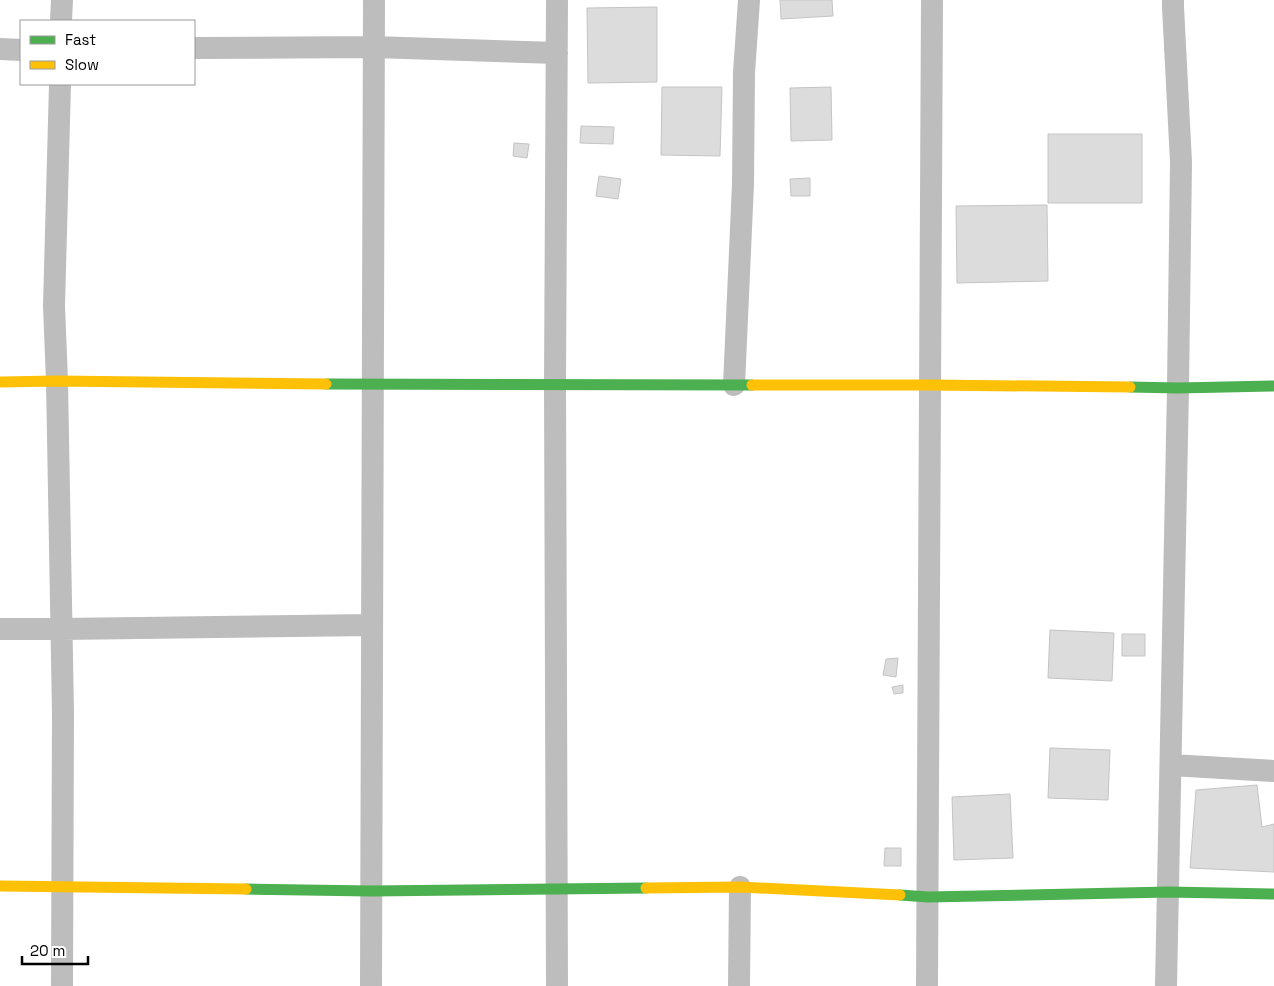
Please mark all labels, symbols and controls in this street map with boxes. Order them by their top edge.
legend [20,20,195,85]
text: Fast [65,30,96,49]
text: Slow [65,55,99,74]
scale bar [22,934,89,966]
text: 20 m [30,941,65,960]

